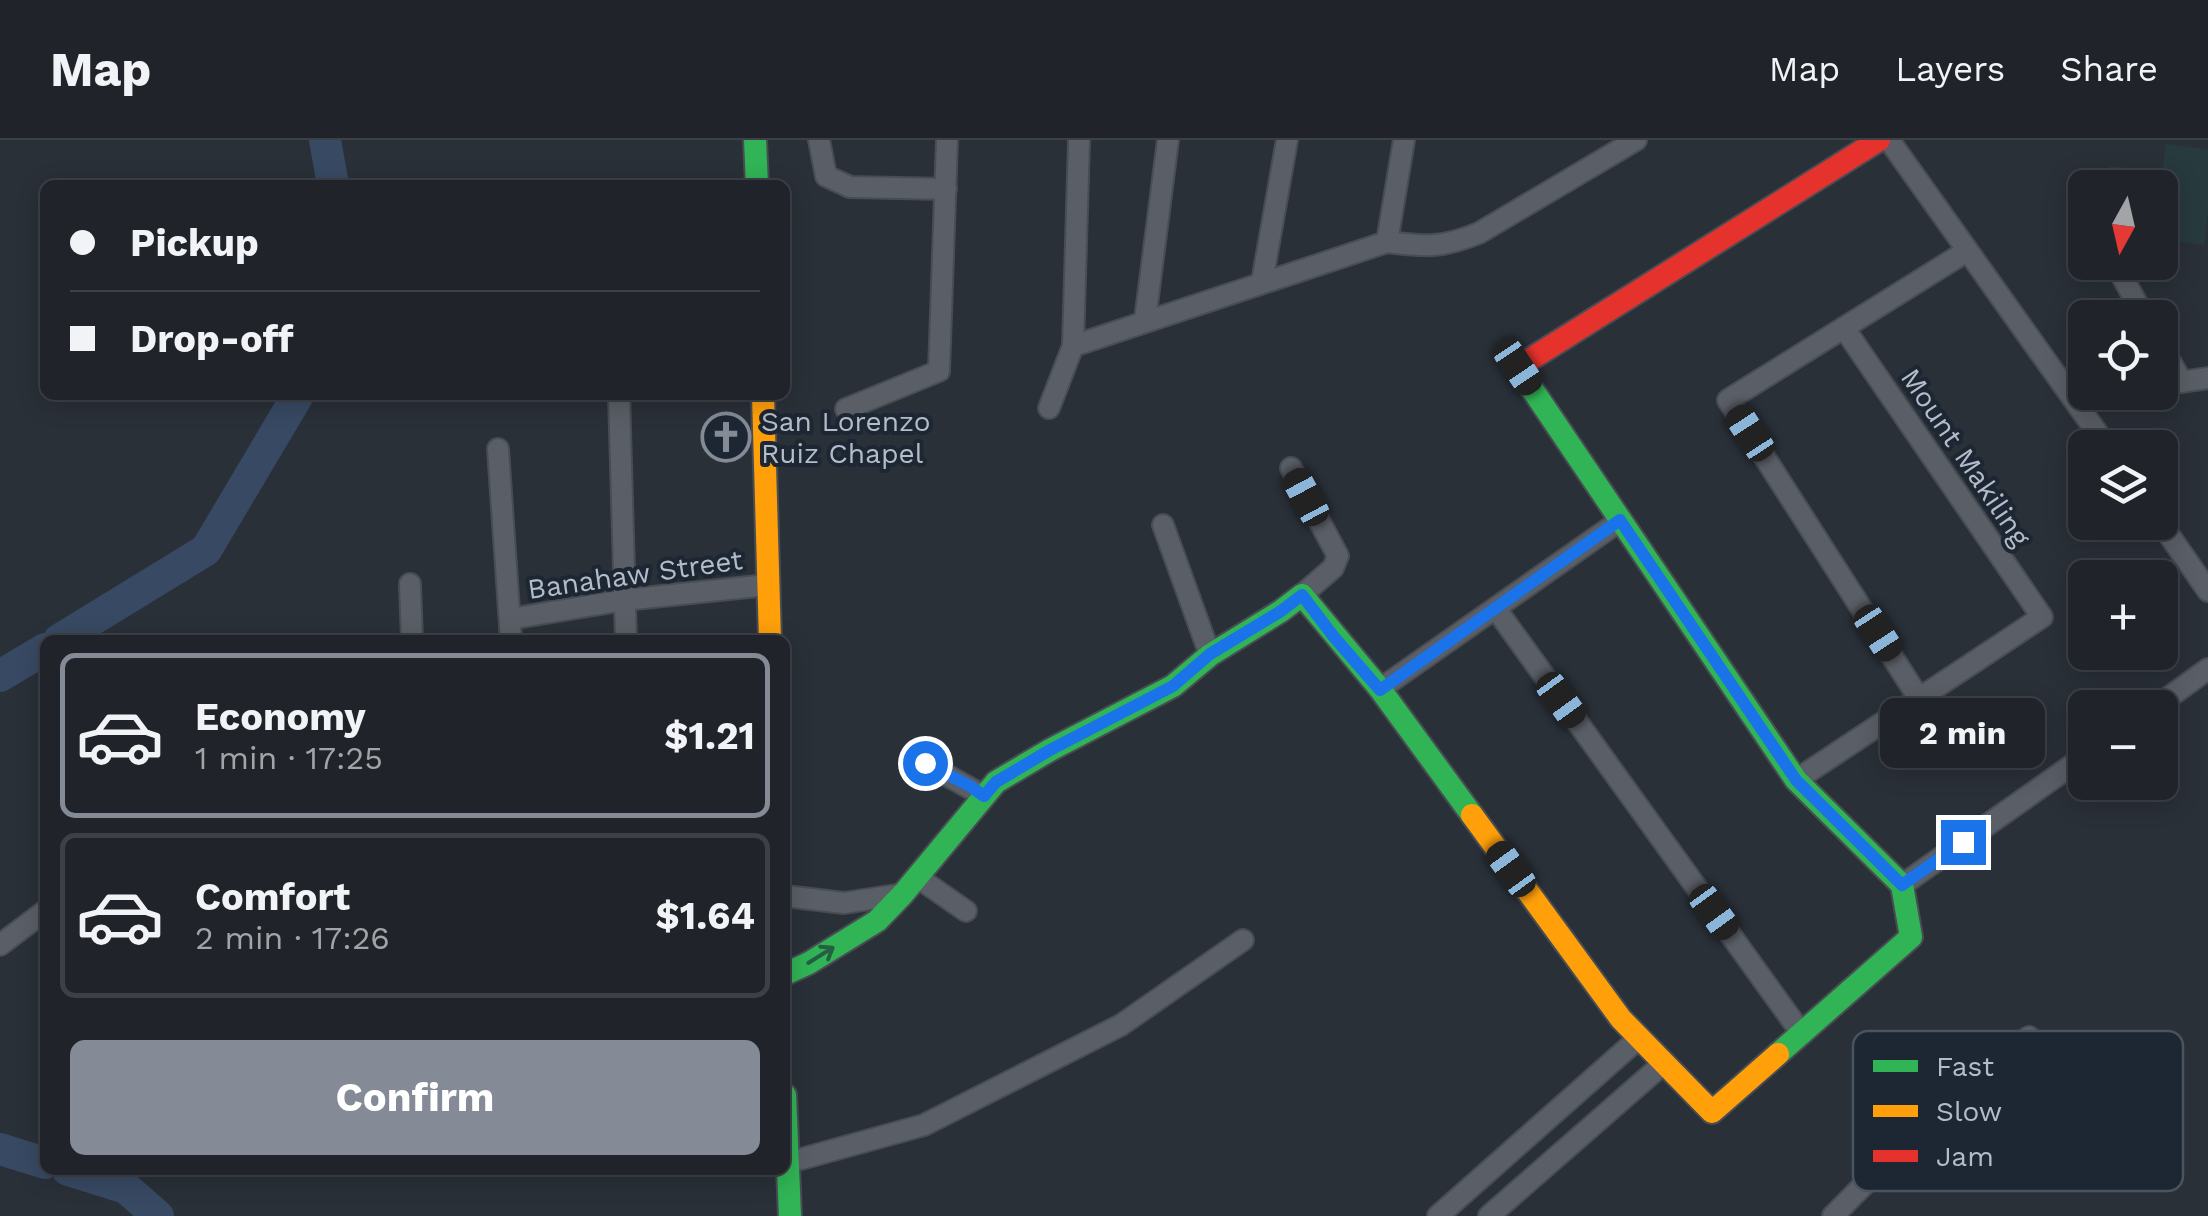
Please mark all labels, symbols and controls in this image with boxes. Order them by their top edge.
text: Map [50,41,151,98]
text: Map [1769,48,1840,90]
text: Layers [1895,48,2005,90]
text: Share [2060,48,2158,90]
north arrow [2068,170,2178,280]
map controls [2068,170,2178,800]
text: Pickup [130,221,259,265]
button: locate [2068,300,2178,410]
text: Drop-off [130,317,294,361]
car [1489,334,1547,400]
street label: Mount Makiling [1894,362,2037,553]
car [1721,400,1779,466]
place label: San Lorenzo Ruiz Chapel [761,405,931,470]
church icon: San Lorenzo Ruiz Chapel [700,411,752,463]
button: layers [2068,430,2178,540]
car [1279,463,1333,531]
street label: Banahaw Street [525,543,745,606]
button: + [2068,560,2178,670]
car [1849,600,1907,666]
car [1531,667,1591,733]
button: − [2068,690,2178,800]
icon: car [75,691,165,781]
text: Economy [195,695,366,739]
callout: 2 min [1880,697,2046,767]
text: $1.21 [664,714,755,758]
text: 2 min [1919,714,2006,752]
text: 1 min · 17:25 [195,739,383,777]
route start [903,741,948,786]
route end [1941,820,1986,865]
car [1481,836,1541,902]
icon: car [75,871,165,961]
text: Comfort [195,875,350,919]
car [1684,879,1744,945]
text: $1.64 [656,894,755,938]
text: 2 min · 17:26 [195,919,390,957]
one-way arrow [806,945,835,965]
legend [1853,1031,2183,1191]
button: Confirm [70,1040,760,1155]
text: Fast [1936,1050,1994,1083]
text: Slow [1936,1095,2002,1128]
text: Jam [1936,1140,1994,1173]

